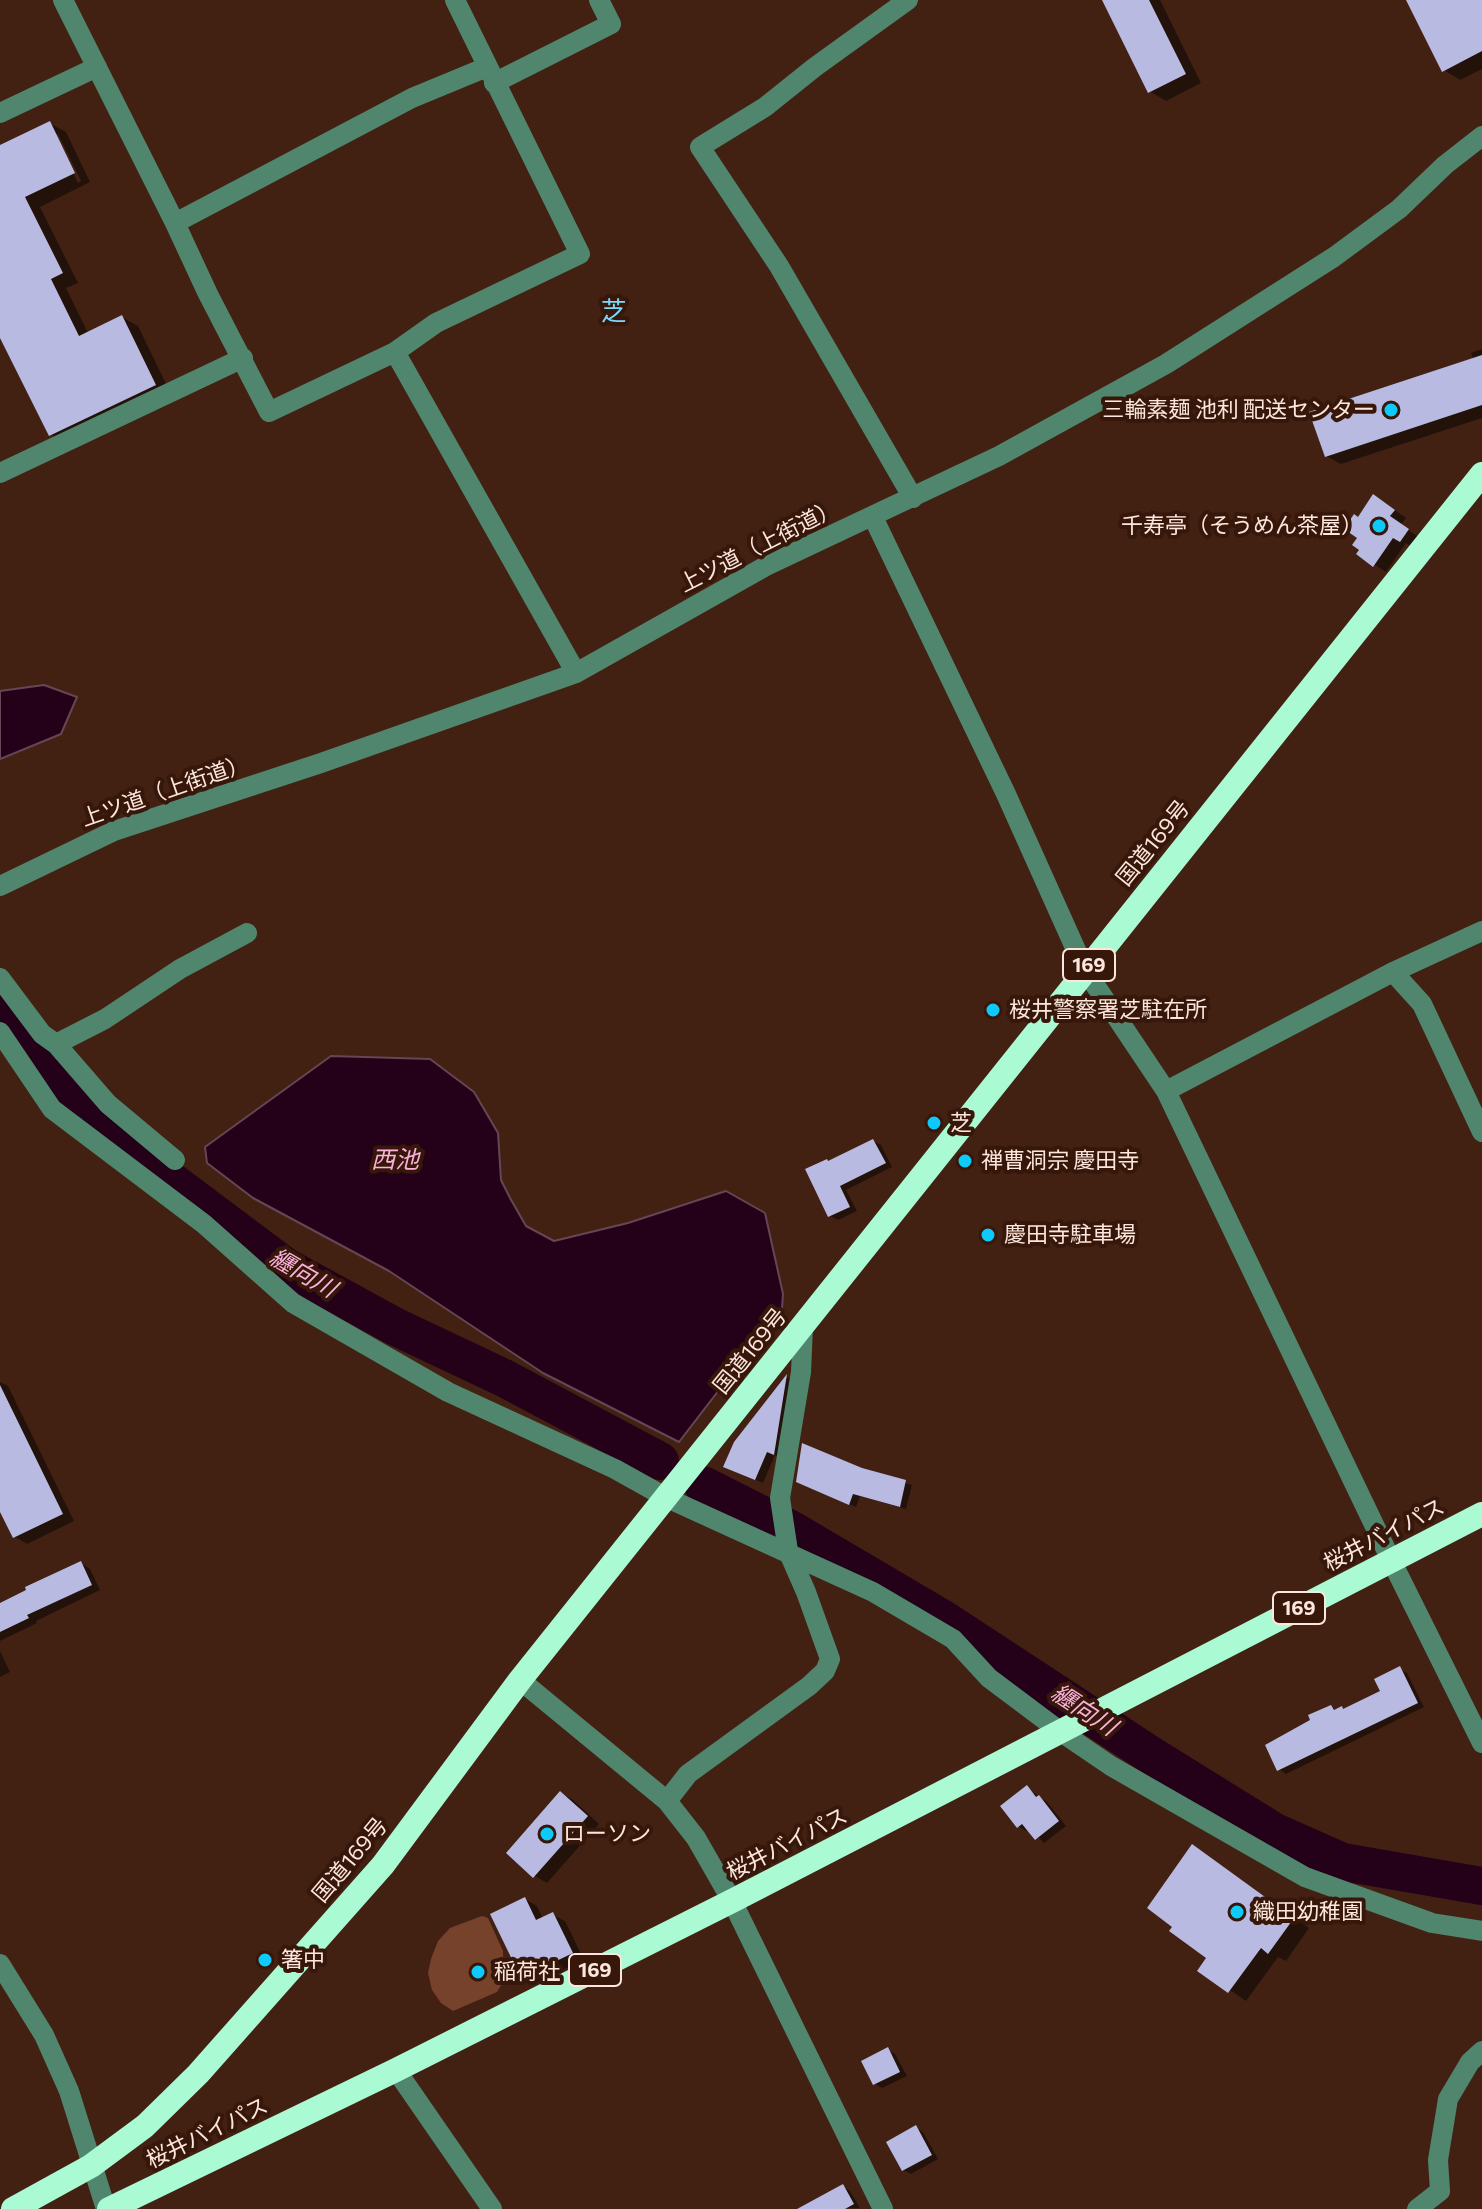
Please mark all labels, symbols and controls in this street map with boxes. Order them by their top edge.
district label: 芝 [601,295,627,327]
place label: 三輪素麺 池利 配送センター [1103,397,1375,423]
marker: 三輪素麺 池利 配送センター [1382,401,1400,419]
street label: 上ツ道（上街道） [675,494,843,598]
place label: 千寿亭（そうめん茶屋） [1121,513,1363,539]
marker: 千寿亭（そうめん茶屋） [1370,517,1388,535]
street label: 上ツ道（上街道） [77,750,253,832]
street label: 国道169号 [1111,795,1195,891]
road number: 169 [1063,949,1115,981]
place label: 桜井警察署芝駐在所 [1009,997,1207,1023]
marker: 桜井警察署芝駐在所 [984,1001,1002,1019]
place label: 芝 [950,1110,972,1136]
marker: 芝 [925,1114,943,1132]
water label: 西池 [371,1146,419,1174]
place label: 禅曹洞宗 慶田寺 [981,1148,1139,1174]
marker: 禅曹洞宗 慶田寺 [956,1152,974,1170]
place label: 慶田寺駐車場 [1004,1222,1136,1248]
marker: 慶田寺駐車場 [979,1226,997,1244]
water label: 纒向川 [265,1243,341,1303]
street label: 国道169号 [708,1303,792,1399]
street label: 桜井バイパス [1319,1493,1449,1577]
road number: 169 [1273,1592,1325,1624]
water label: 纒向川 [1046,1678,1122,1742]
street label: 桜井バイパス [722,1802,852,1886]
street label: 国道169号 [307,1813,393,1907]
place label: ローソン [563,1821,651,1847]
marker: ローソン [538,1825,556,1843]
place label: 織田幼稚園 [1253,1899,1363,1925]
marker: 織田幼稚園 [1228,1903,1246,1921]
place label: 箸中 [281,1947,325,1973]
marker: 箸中 [256,1951,274,1969]
road number: 169 [569,1954,621,1986]
place label: 稲荷社 [494,1959,560,1985]
marker: 稲荷社 [469,1963,487,1981]
street label: 桜井バイパス [142,2092,272,2174]

